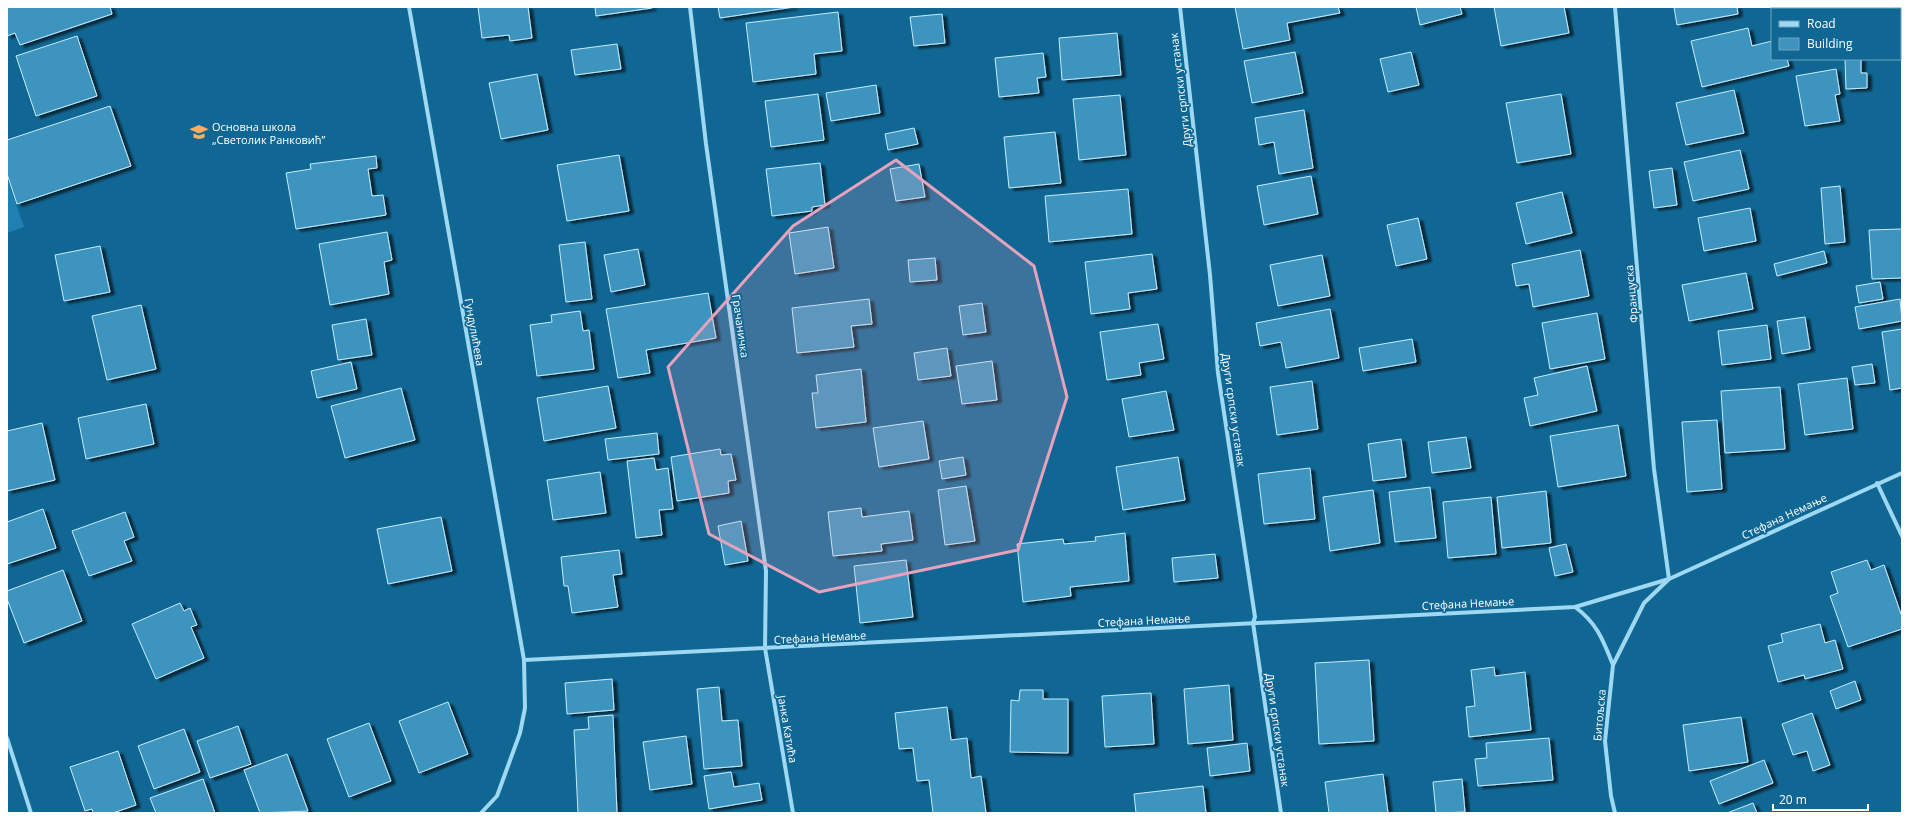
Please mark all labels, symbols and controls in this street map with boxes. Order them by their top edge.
legend [1771,8,1901,60]
text: Road [1807,15,1836,32]
street label: Други српски устанак [1166,32,1194,148]
text: Building [1807,35,1853,52]
place label: Основна школа „Светолик Ранковић” [212,119,326,147]
school or university icon: Основна школа „Светолик Ранковић” [189,122,209,142]
street label: Француска [1621,264,1641,324]
street label: Грачаничка [729,293,753,359]
street label: Гундулићева [462,297,488,367]
street label: Други српски устанак [1219,352,1249,468]
street label: Стефана Немање [1739,490,1829,542]
street label: Стефана Немање [1421,593,1515,613]
street label: Стефана Немање [1097,610,1191,630]
street label: Стефана Немање [773,627,867,647]
street label: Други српски устанак [1263,672,1293,788]
street label: Битољска [1589,689,1609,741]
street label: Јанка Катића [774,693,801,764]
scale bar [1773,786,1868,812]
text: 20 m [1779,791,1807,808]

